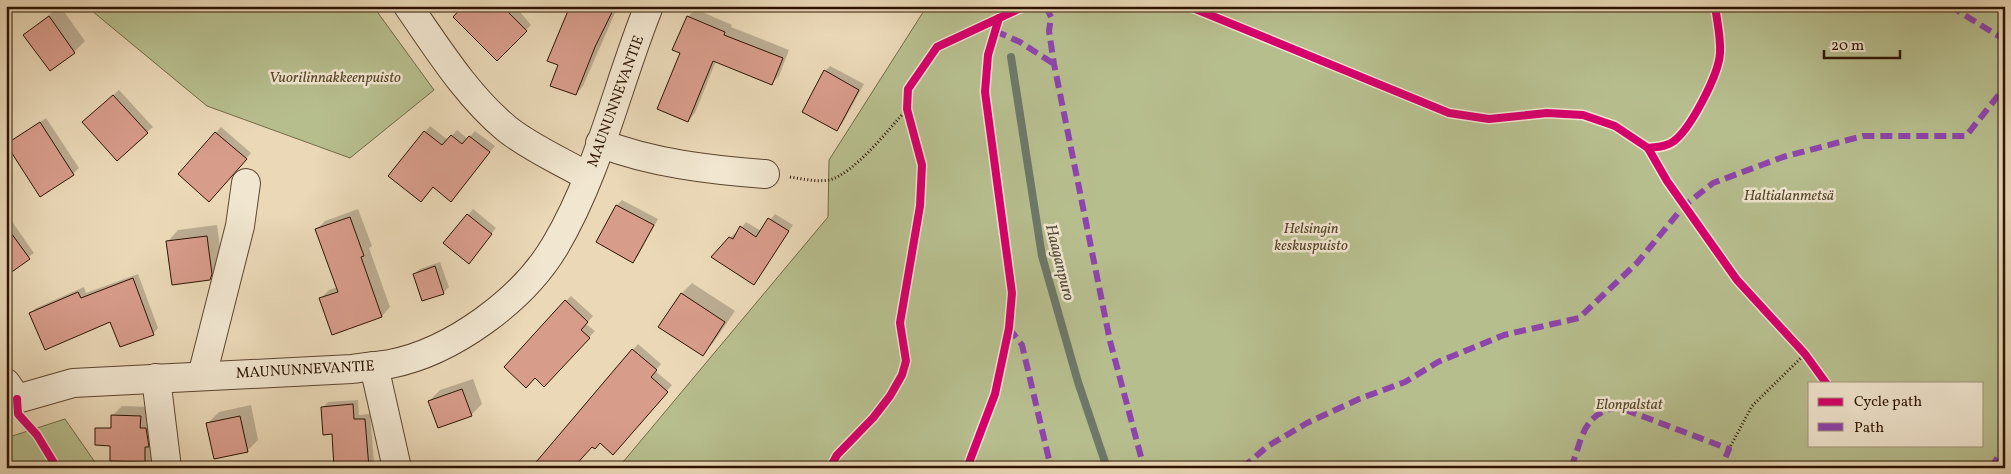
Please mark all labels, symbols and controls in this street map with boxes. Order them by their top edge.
scale bar [1824,28,1900,60]
street label: MAUNUNNEVANTIE [583,33,650,170]
text: 20 m [1831,36,1864,57]
park label: Vuorilinnakkeenpuisto [269,68,401,89]
park label: Haltialanmetsä [1744,186,1834,207]
park label: Helsingin keskuspuisto [1274,219,1348,257]
water label: Haaganpuro [1039,222,1079,304]
street label: MAUNUNNEVANTIE [235,356,375,385]
legend [1808,382,1984,446]
text: Cycle path [1854,392,1922,413]
park label: Elonpalstat [1595,395,1664,416]
text: Path [1854,418,1884,439]

